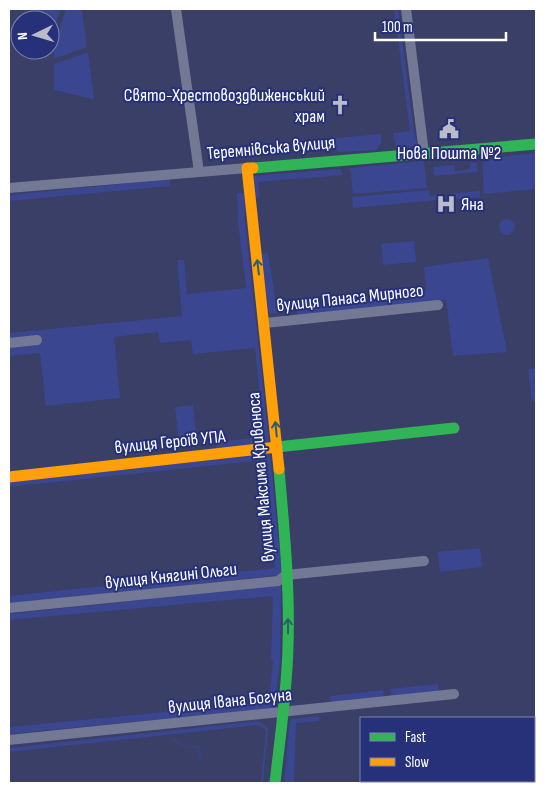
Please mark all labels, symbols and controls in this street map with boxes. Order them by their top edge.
north arrow [10,10,60,60]
scale bar [375,10,506,42]
text: 100 m [382,18,413,37]
text: N [14,32,31,41]
place label: Свято-Хрестовоздвиженський храм [124,85,325,127]
church icon: Свято-Хрестовоздвиженський храм [329,94,351,116]
public building icon: Нова Пошта №2 [438,118,460,140]
street label: Теремнівська вулиця [206,132,336,164]
place label: Нова Пошта №2 [397,143,501,164]
hospital icon: Яна [435,193,457,215]
place label: Яна [461,194,484,215]
one-way arrow [253,259,263,275]
street label: вулиця Панаса Мирного [275,280,425,316]
street label: вулиця Максима Кривоноса [243,391,279,563]
one-way arrow [271,421,281,437]
street label: вулиця Героїв УПА [114,426,227,458]
street label: вулиця Княгині Ольги [104,559,238,593]
one-way arrow [283,618,293,634]
street label: вулиця Івана Богуна [167,684,293,718]
legend [360,717,535,782]
text: Fast [405,728,427,747]
text: Slow [405,753,429,772]

